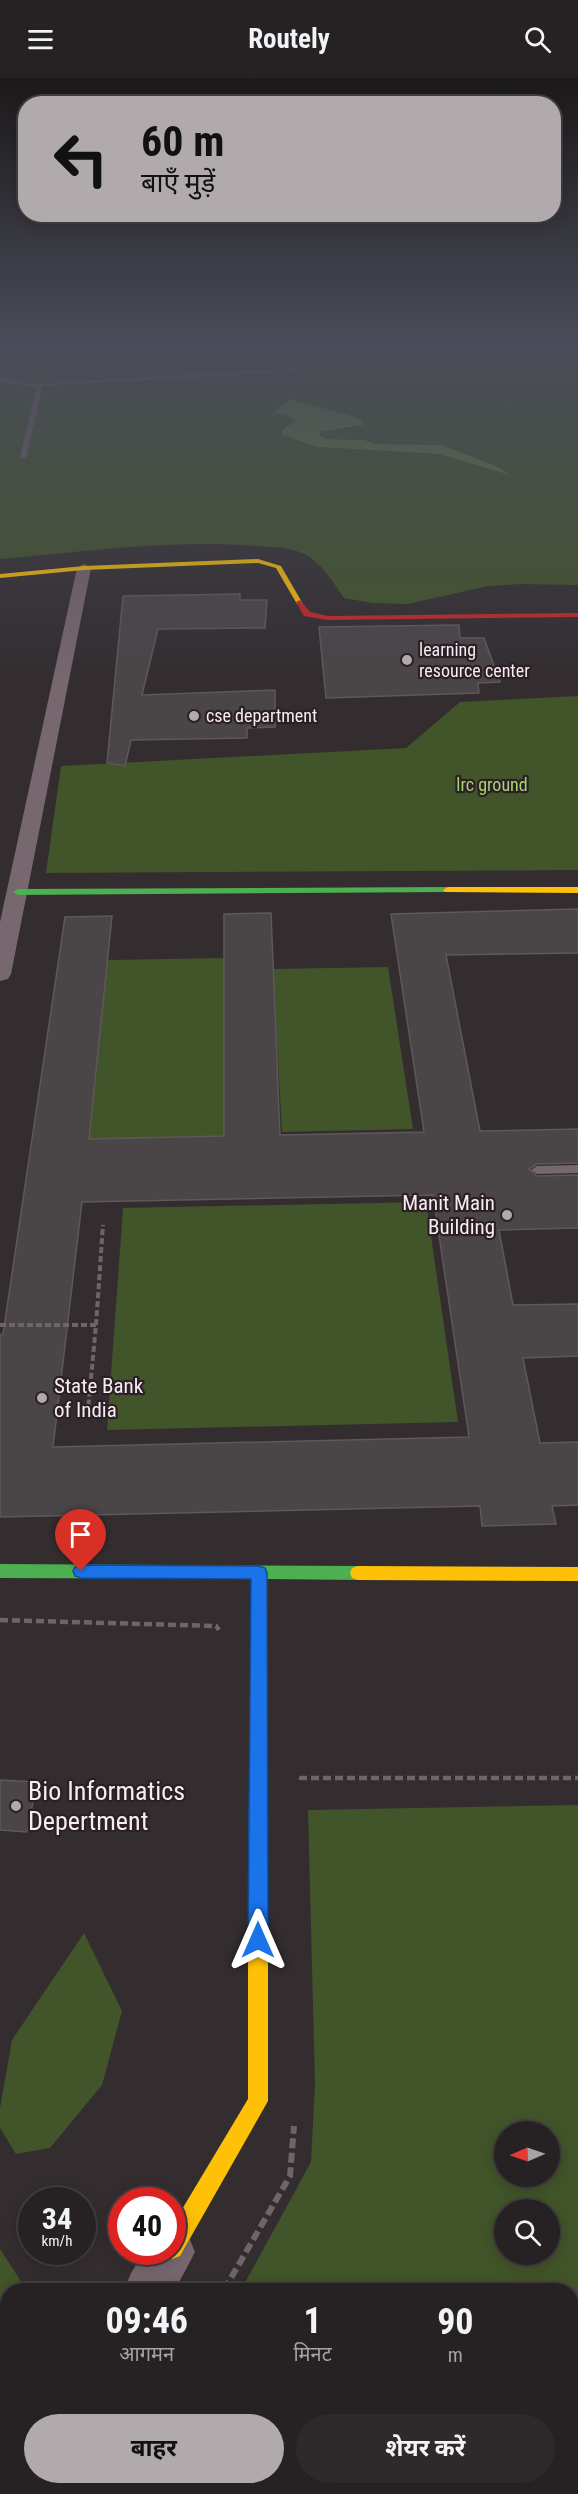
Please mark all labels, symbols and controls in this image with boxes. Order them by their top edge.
icon: menu [24,23,57,56]
text: Routely [248,23,330,55]
icon: search [521,23,554,56]
text: 60 m [141,117,224,166]
icon: left [42,120,120,198]
text: बाएँ मुड़ें [141,167,215,199]
place label: learning resource center [419,639,530,681]
marker: learning resource center [400,653,414,667]
place label: cse department [206,705,317,726]
marker: cse department [187,709,201,723]
park label: lrc ground [456,774,528,795]
place label: Manit Main Building [402,1191,495,1239]
marker: Manit Main Building [500,1208,514,1222]
place label: State Bank of India [54,1374,144,1422]
marker: State Bank of India [35,1391,49,1405]
pin [55,1509,106,1571]
icon: arrive [64,1518,97,1551]
place label: Bio Informatics Depertment [28,1776,185,1836]
marker: Bio Informatics Depertment [9,1799,23,1813]
position arrow [226,1908,290,1972]
north arrow [494,2121,560,2187]
map controls [494,2121,560,2265]
speed limit sign: 40 [108,2187,186,2265]
button: search [494,2199,560,2265]
text: 34 [42,2201,72,2236]
text: km/h [42,2232,72,2250]
text: 09:46 [105,2300,188,2342]
text: 1 [304,2300,322,2342]
text: 90 [437,2301,474,2343]
text: आगमन [119,2342,174,2366]
text: मिनट [293,2342,332,2366]
text: m [448,2343,463,2367]
button: बाहर [24,2414,284,2483]
button: शेयर करें [296,2414,555,2483]

